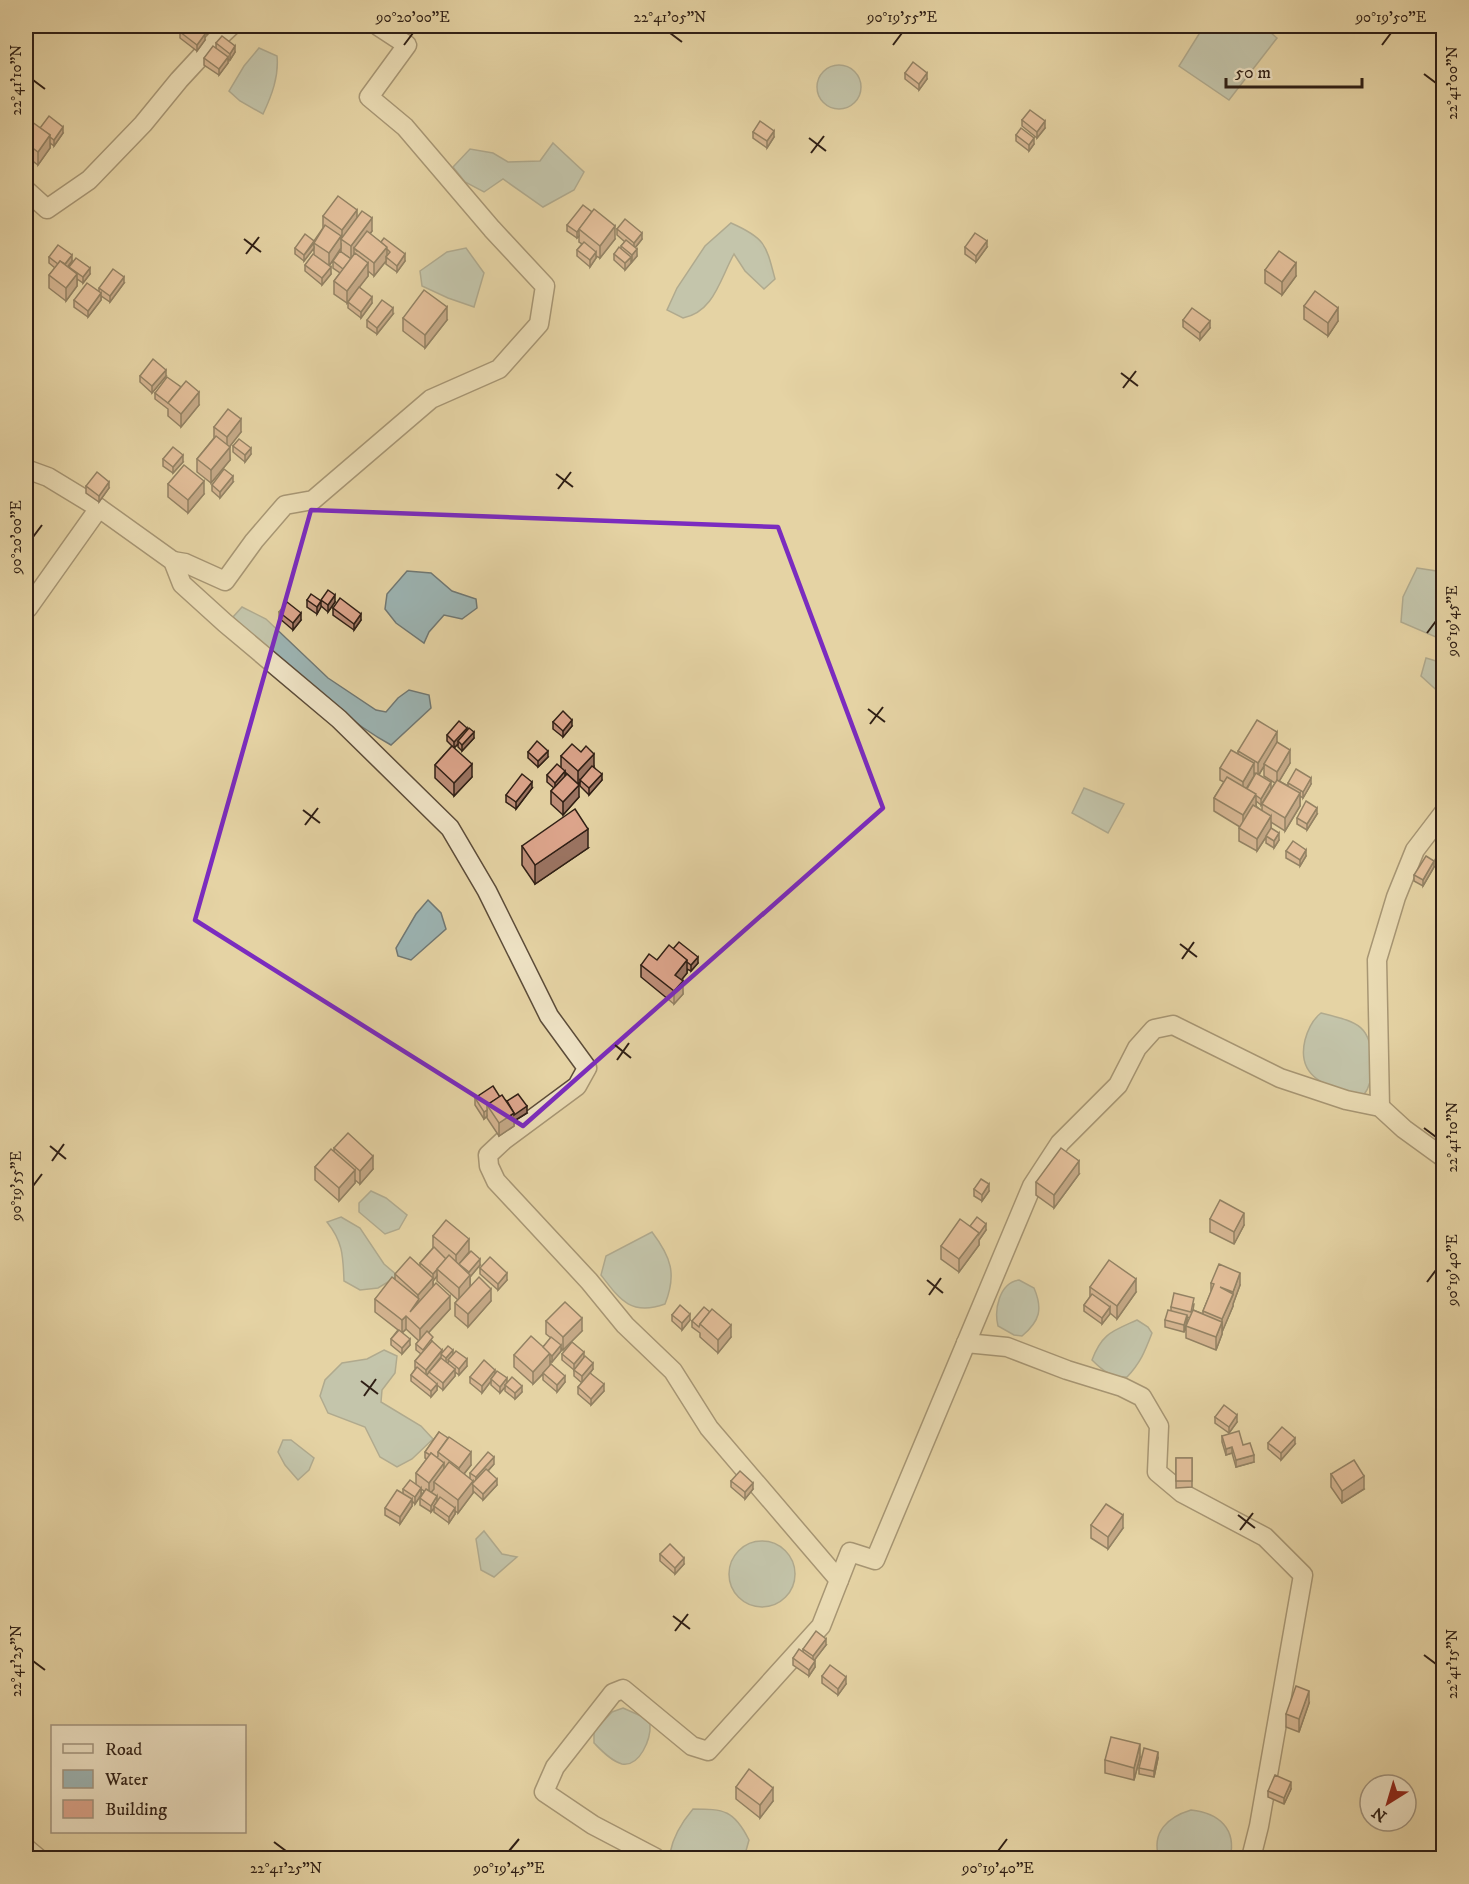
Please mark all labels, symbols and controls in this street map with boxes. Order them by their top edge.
text: 90°20'00"E [375,8,450,27]
text: 22°41'05"N [634,8,706,27]
text: 90°19'55"E [866,8,937,27]
text: 90°19'50"E [1355,8,1427,27]
text: 22°41'10"N [7,45,26,115]
text: 22°41'00"N [1443,46,1462,120]
scale bar [1226,51,1362,89]
text: 50 m [1235,62,1271,84]
text: 90°20'00"E [7,500,26,575]
text: 90°19'45"E [1443,585,1462,658]
text: 22°41'10"N [1443,1102,1462,1172]
text: 90°19'55"E [7,1151,26,1222]
text: 90°19'40"E [1443,1234,1462,1307]
text: 22°41'25"N [7,1625,26,1697]
text: 22°41'15"N [1443,1629,1462,1699]
legend [51,1725,246,1833]
text: Road [105,1739,142,1761]
text: Water [104,1769,148,1791]
north arrow [1358,1773,1418,1833]
text: Building [105,1799,167,1821]
text: N [1368,1802,1391,1826]
text: 22°41'25"N [250,1859,322,1878]
text: 90°19'45"E [472,1859,545,1878]
text: 90°19'40"E [961,1859,1034,1878]

